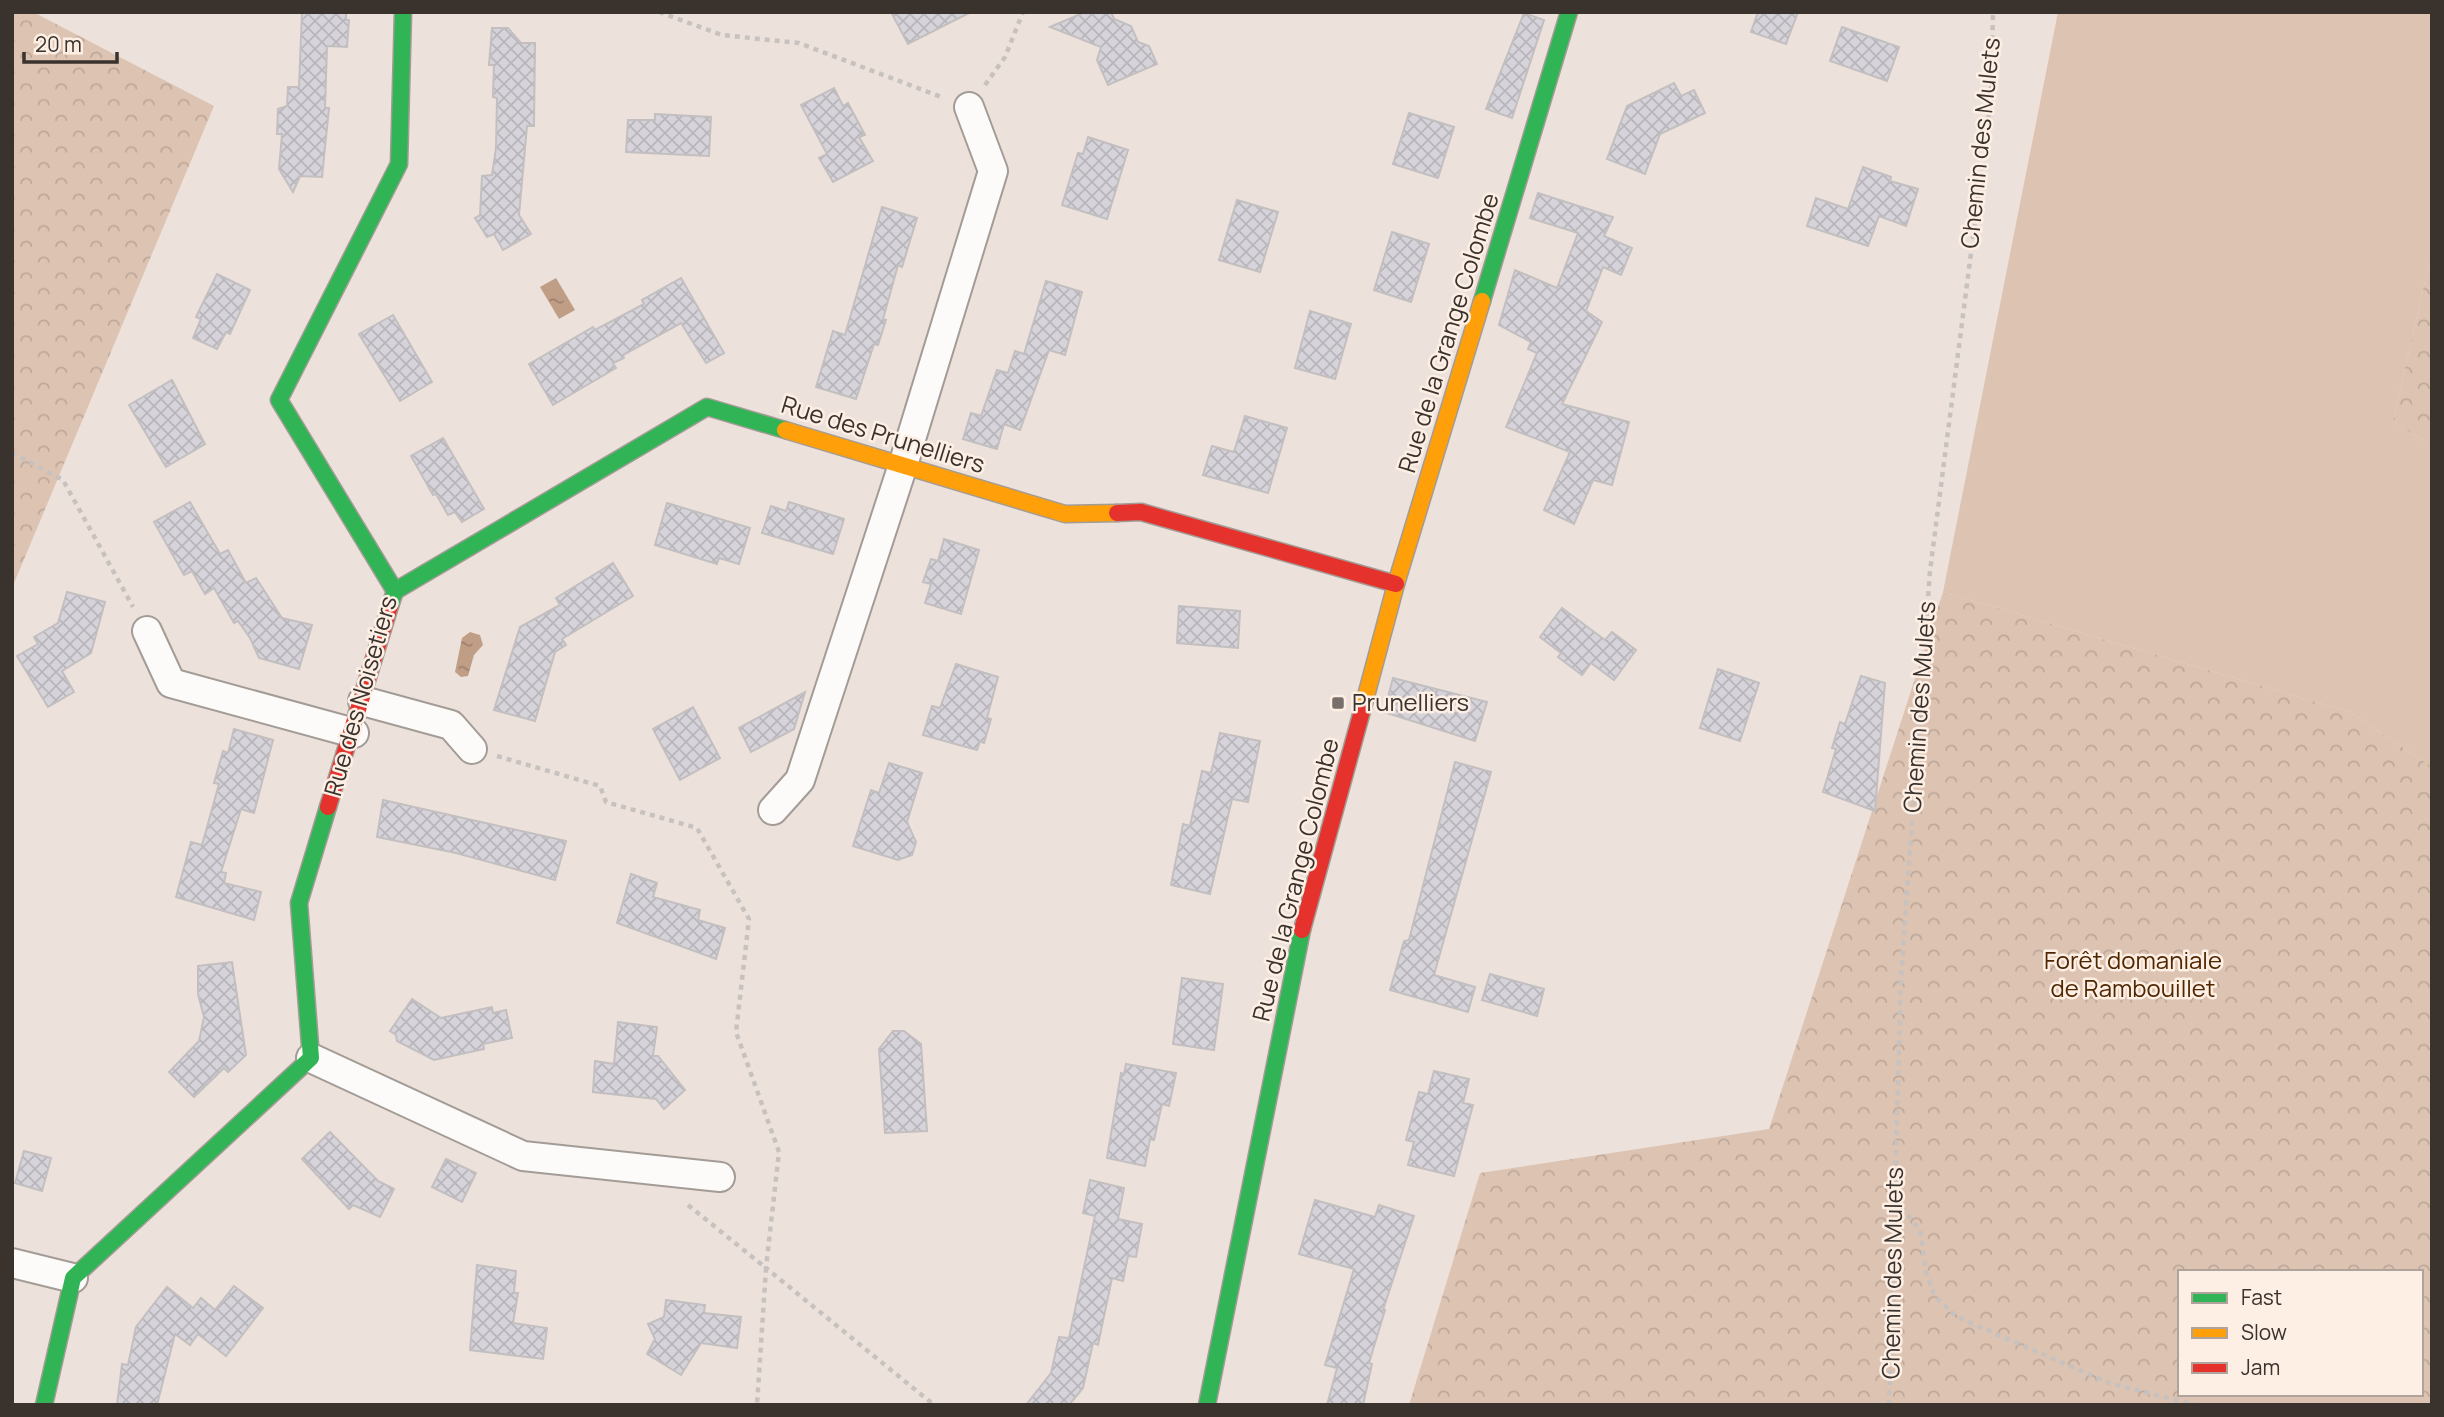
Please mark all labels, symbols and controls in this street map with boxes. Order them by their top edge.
scale bar [24,21,117,65]
text: 20 m [35,30,82,58]
street label: Chemin des Mulets [1952,36,2007,250]
street label: Rue de la Grange Colombe [1389,189,1506,476]
street label: Rue des Prunelliers [778,387,989,480]
street label: Rue des Noisetiers [315,592,404,800]
street label: Chemin des Mulets [1895,600,1942,814]
place label: Prunelliers [1352,685,1469,718]
marker: Prunelliers [1330,695,1346,711]
street label: Rue de la Grange Colombe [1243,735,1346,1025]
park label: Forêt domaniale de Rambouillet [2044,943,2222,1004]
street label: Chemin des Mulets [1873,1167,1910,1379]
legend [2178,1270,2423,1396]
text: Fast [2241,1283,2282,1311]
text: Slow [2241,1318,2287,1346]
text: Jam [2241,1353,2280,1381]

